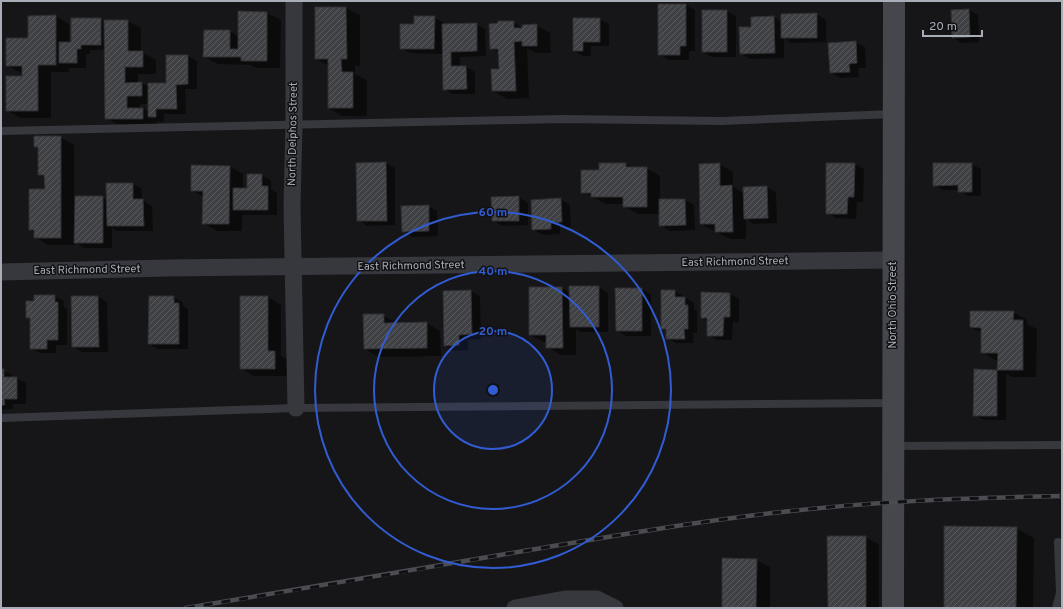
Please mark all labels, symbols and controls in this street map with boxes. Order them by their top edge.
scale bar [923,12,982,38]
text: 20 m [929,19,957,35]
street label: North Delphos Street [285,82,301,186]
text: 60 m [479,205,507,221]
street label: East Richmond Street [681,254,789,270]
street label: East Richmond Street [357,258,465,274]
street label: North Ohio Street [886,261,900,349]
street label: East Richmond Street [33,262,141,278]
text: 40 m [478,264,508,280]
text: 20 m [479,324,507,340]
centre of rings [486,383,500,397]

